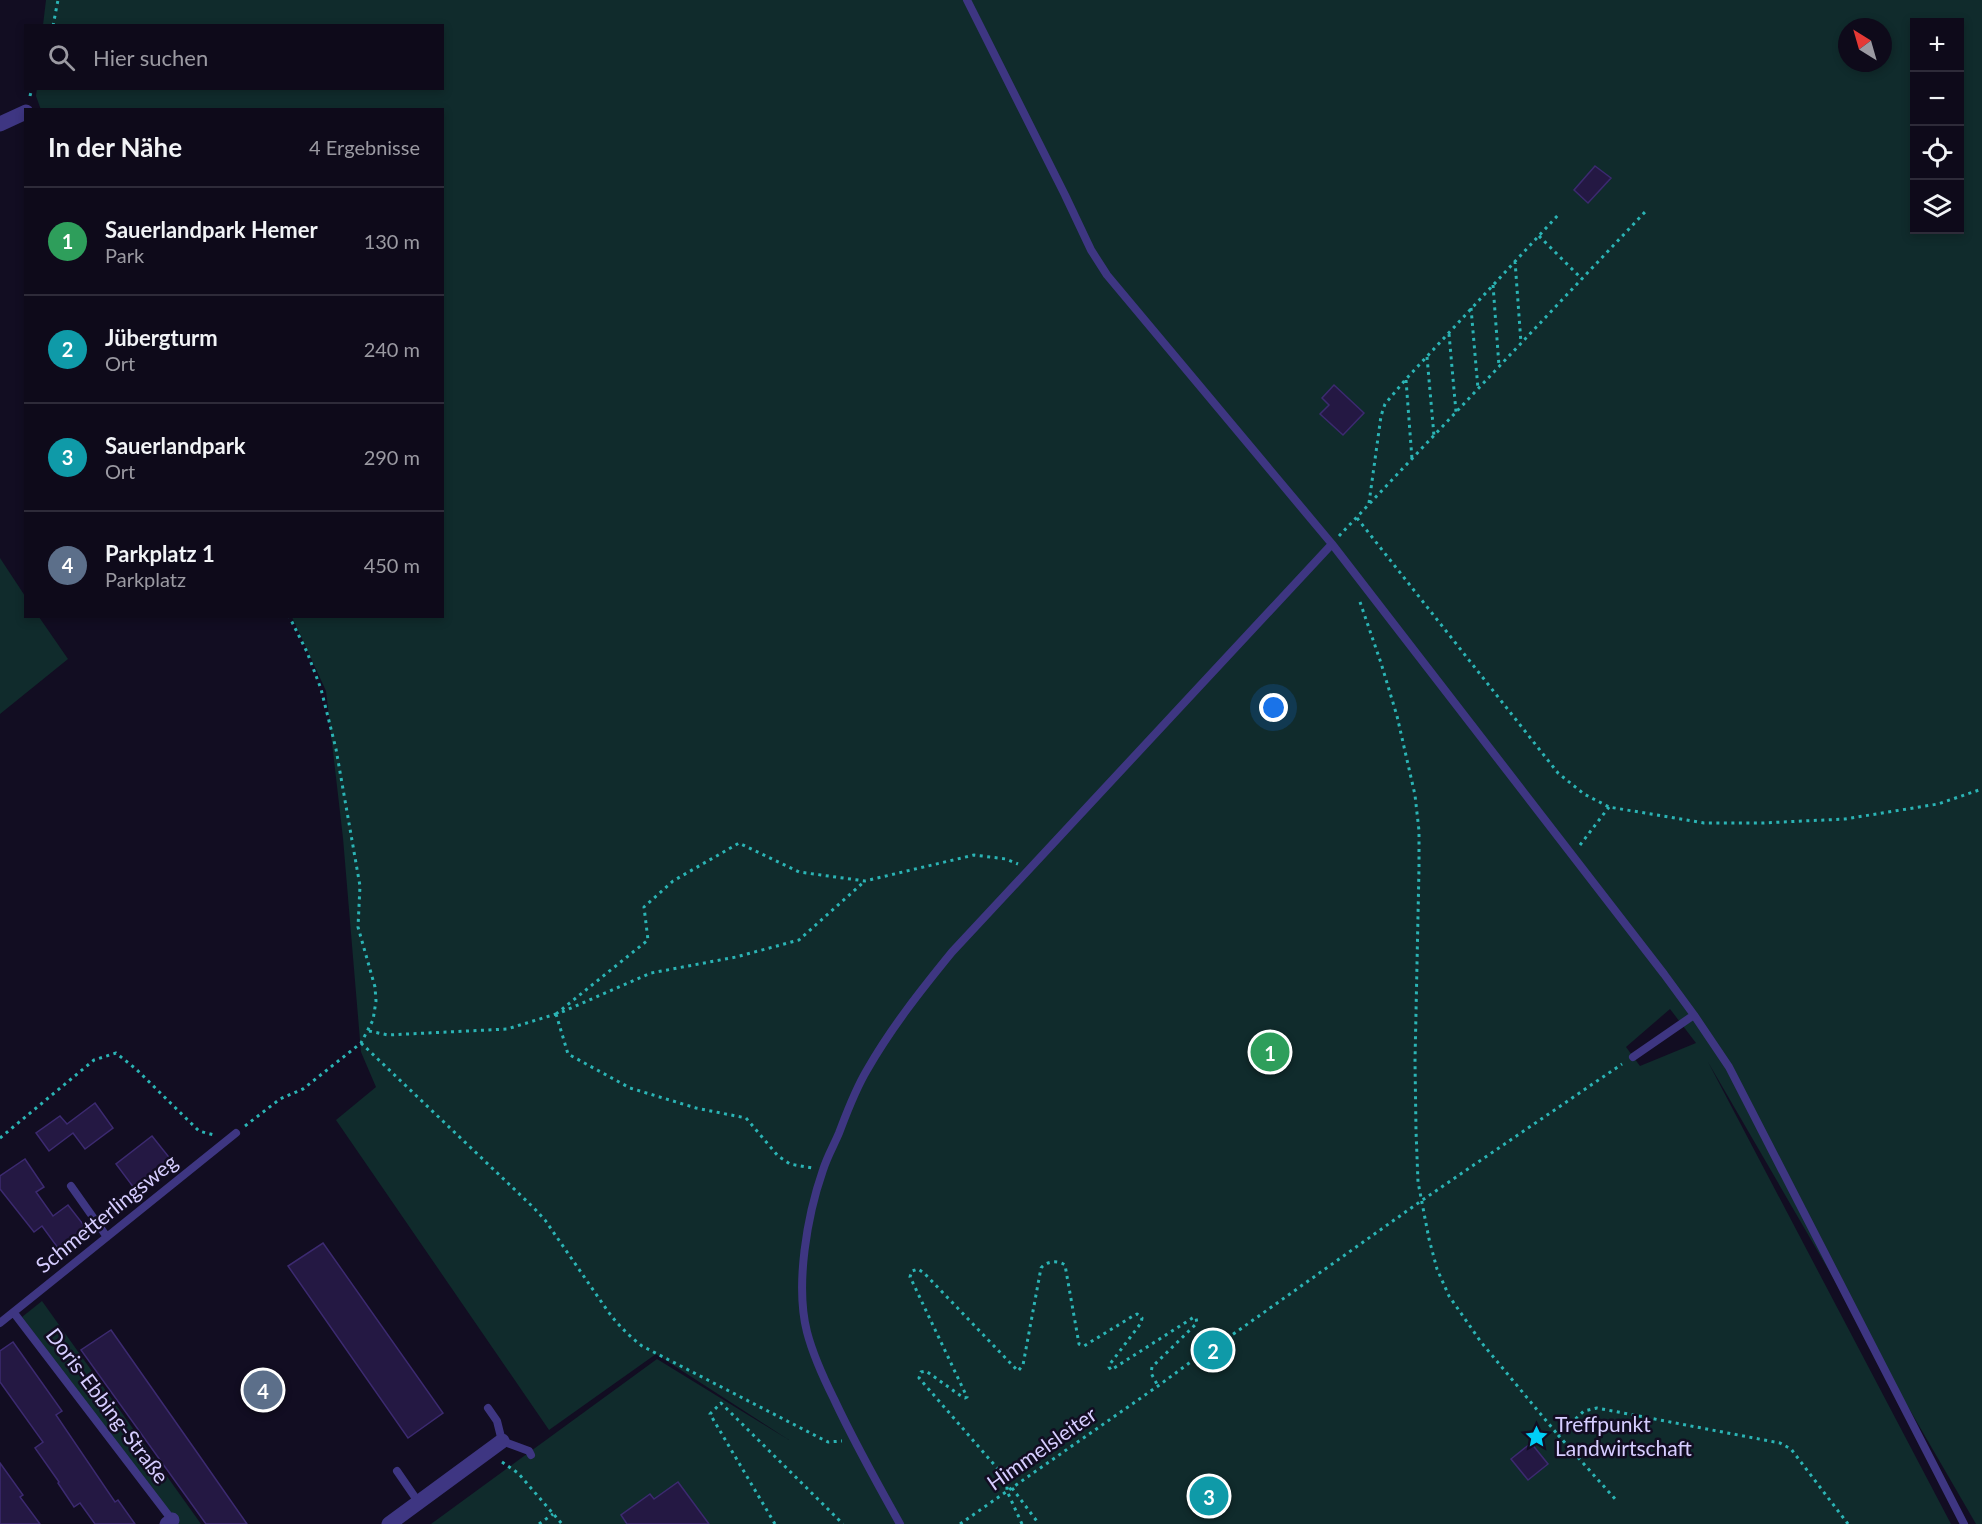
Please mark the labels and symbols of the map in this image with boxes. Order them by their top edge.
north arrow [1838,18,1892,72]
your location [1259,693,1288,722]
pin: 1 [1250,1030,1290,1074]
street label: Schmetterlingsweg [30,1148,182,1277]
street label: Doris-Ebbing-Straße [42,1323,175,1488]
pin: 2 [1194,1328,1232,1372]
pin: 4 [244,1368,282,1412]
street label: Himmelsleiter [982,1401,1101,1495]
place label: Treffpunkt Landwirtschaft [1555,1411,1693,1460]
place icon: Treffpunkt Landwirtschaft [1524,1424,1550,1450]
pin: 3 [1190,1474,1228,1518]

